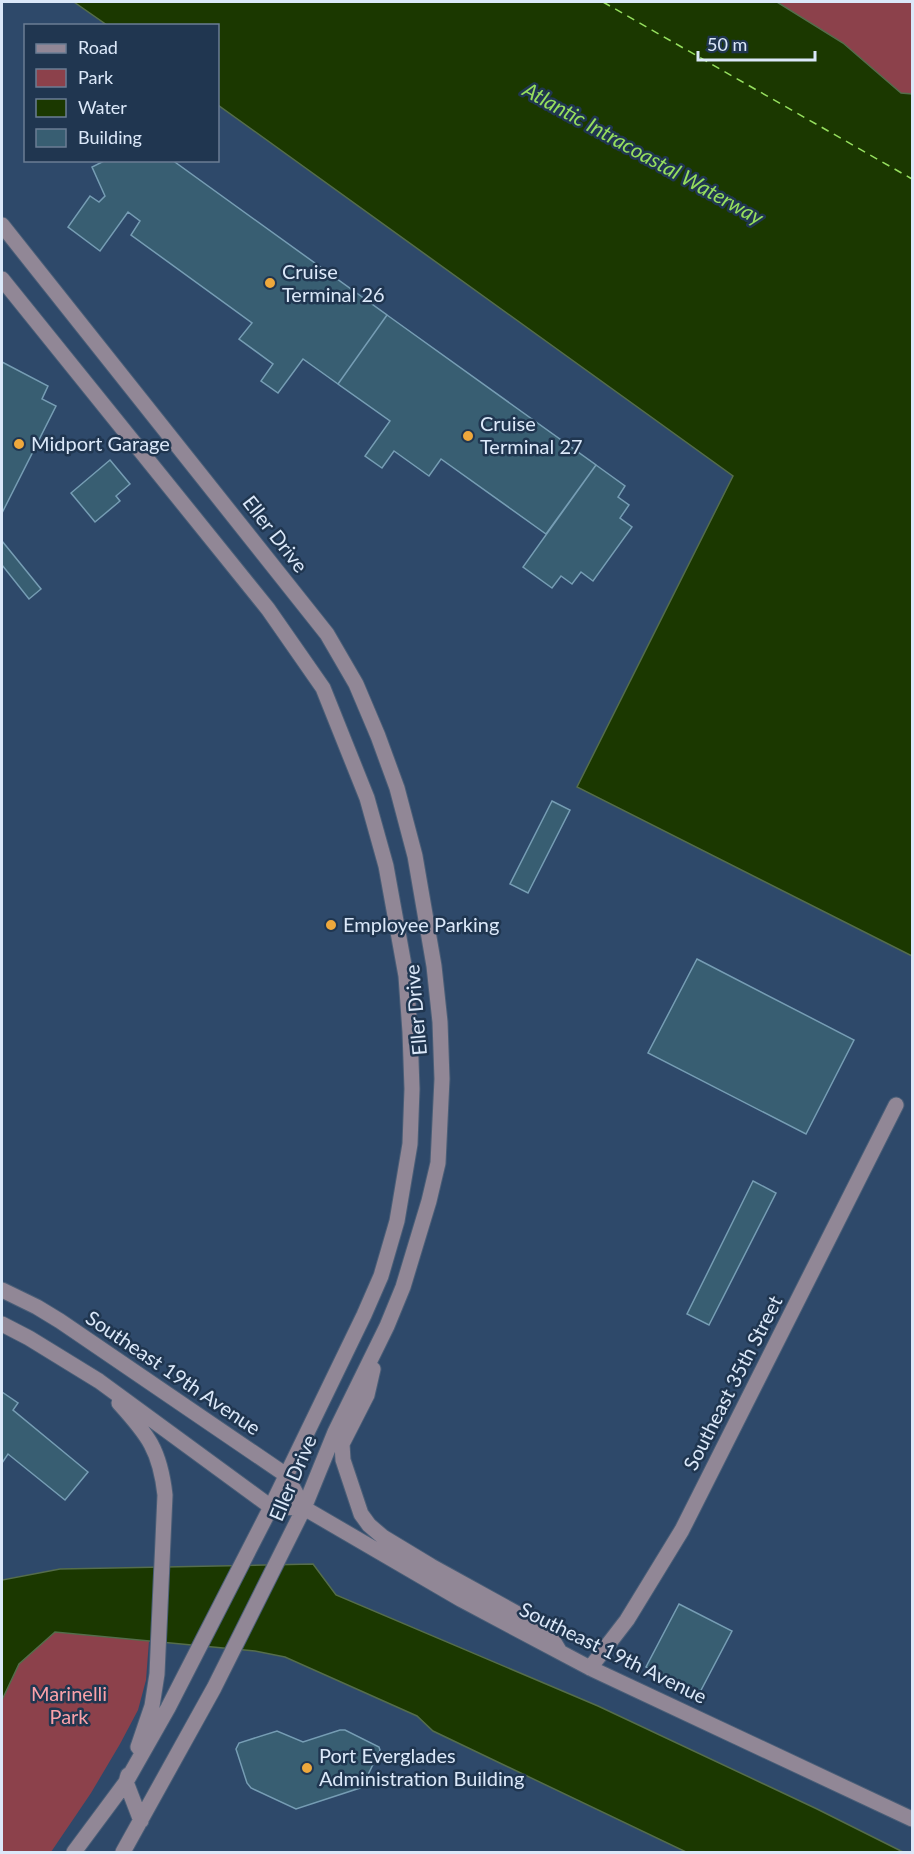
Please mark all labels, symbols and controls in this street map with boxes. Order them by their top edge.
legend [24,24,219,162]
scale bar [698,24,815,62]
text: 50 m [707,33,747,55]
text: Road [78,36,118,58]
text: Park [78,66,114,88]
water label: Atlantic Intracoastal Waterway [518,76,769,230]
text: Water [78,96,127,118]
text: Building [78,126,142,148]
place label: Cruise Terminal 26 [282,259,385,306]
marker: Cruise Terminal 26 [263,276,277,290]
place label: Cruise Terminal 27 [480,411,583,458]
marker: Cruise Terminal 27 [461,429,475,443]
place label: Midport Garage [31,431,170,455]
marker: Midport Garage [12,437,26,451]
street label: Eller Drive [238,490,313,577]
place label: Employee Parking [343,912,499,936]
marker: Employee Parking [324,918,338,932]
street label: Eller Drive [399,964,431,1057]
street label: Southeast 35th Street [678,1291,786,1474]
street label: Southeast 19th Avenue [82,1305,265,1440]
street label: Eller Drive [263,1431,321,1524]
street label: Southeast 19th Avenue [516,1596,711,1708]
park label: Marinelli Park [31,1681,107,1728]
place label: Port Everglades Administration Building [319,1743,524,1790]
marker: Port Everglades Administration Building [300,1761,314,1775]

